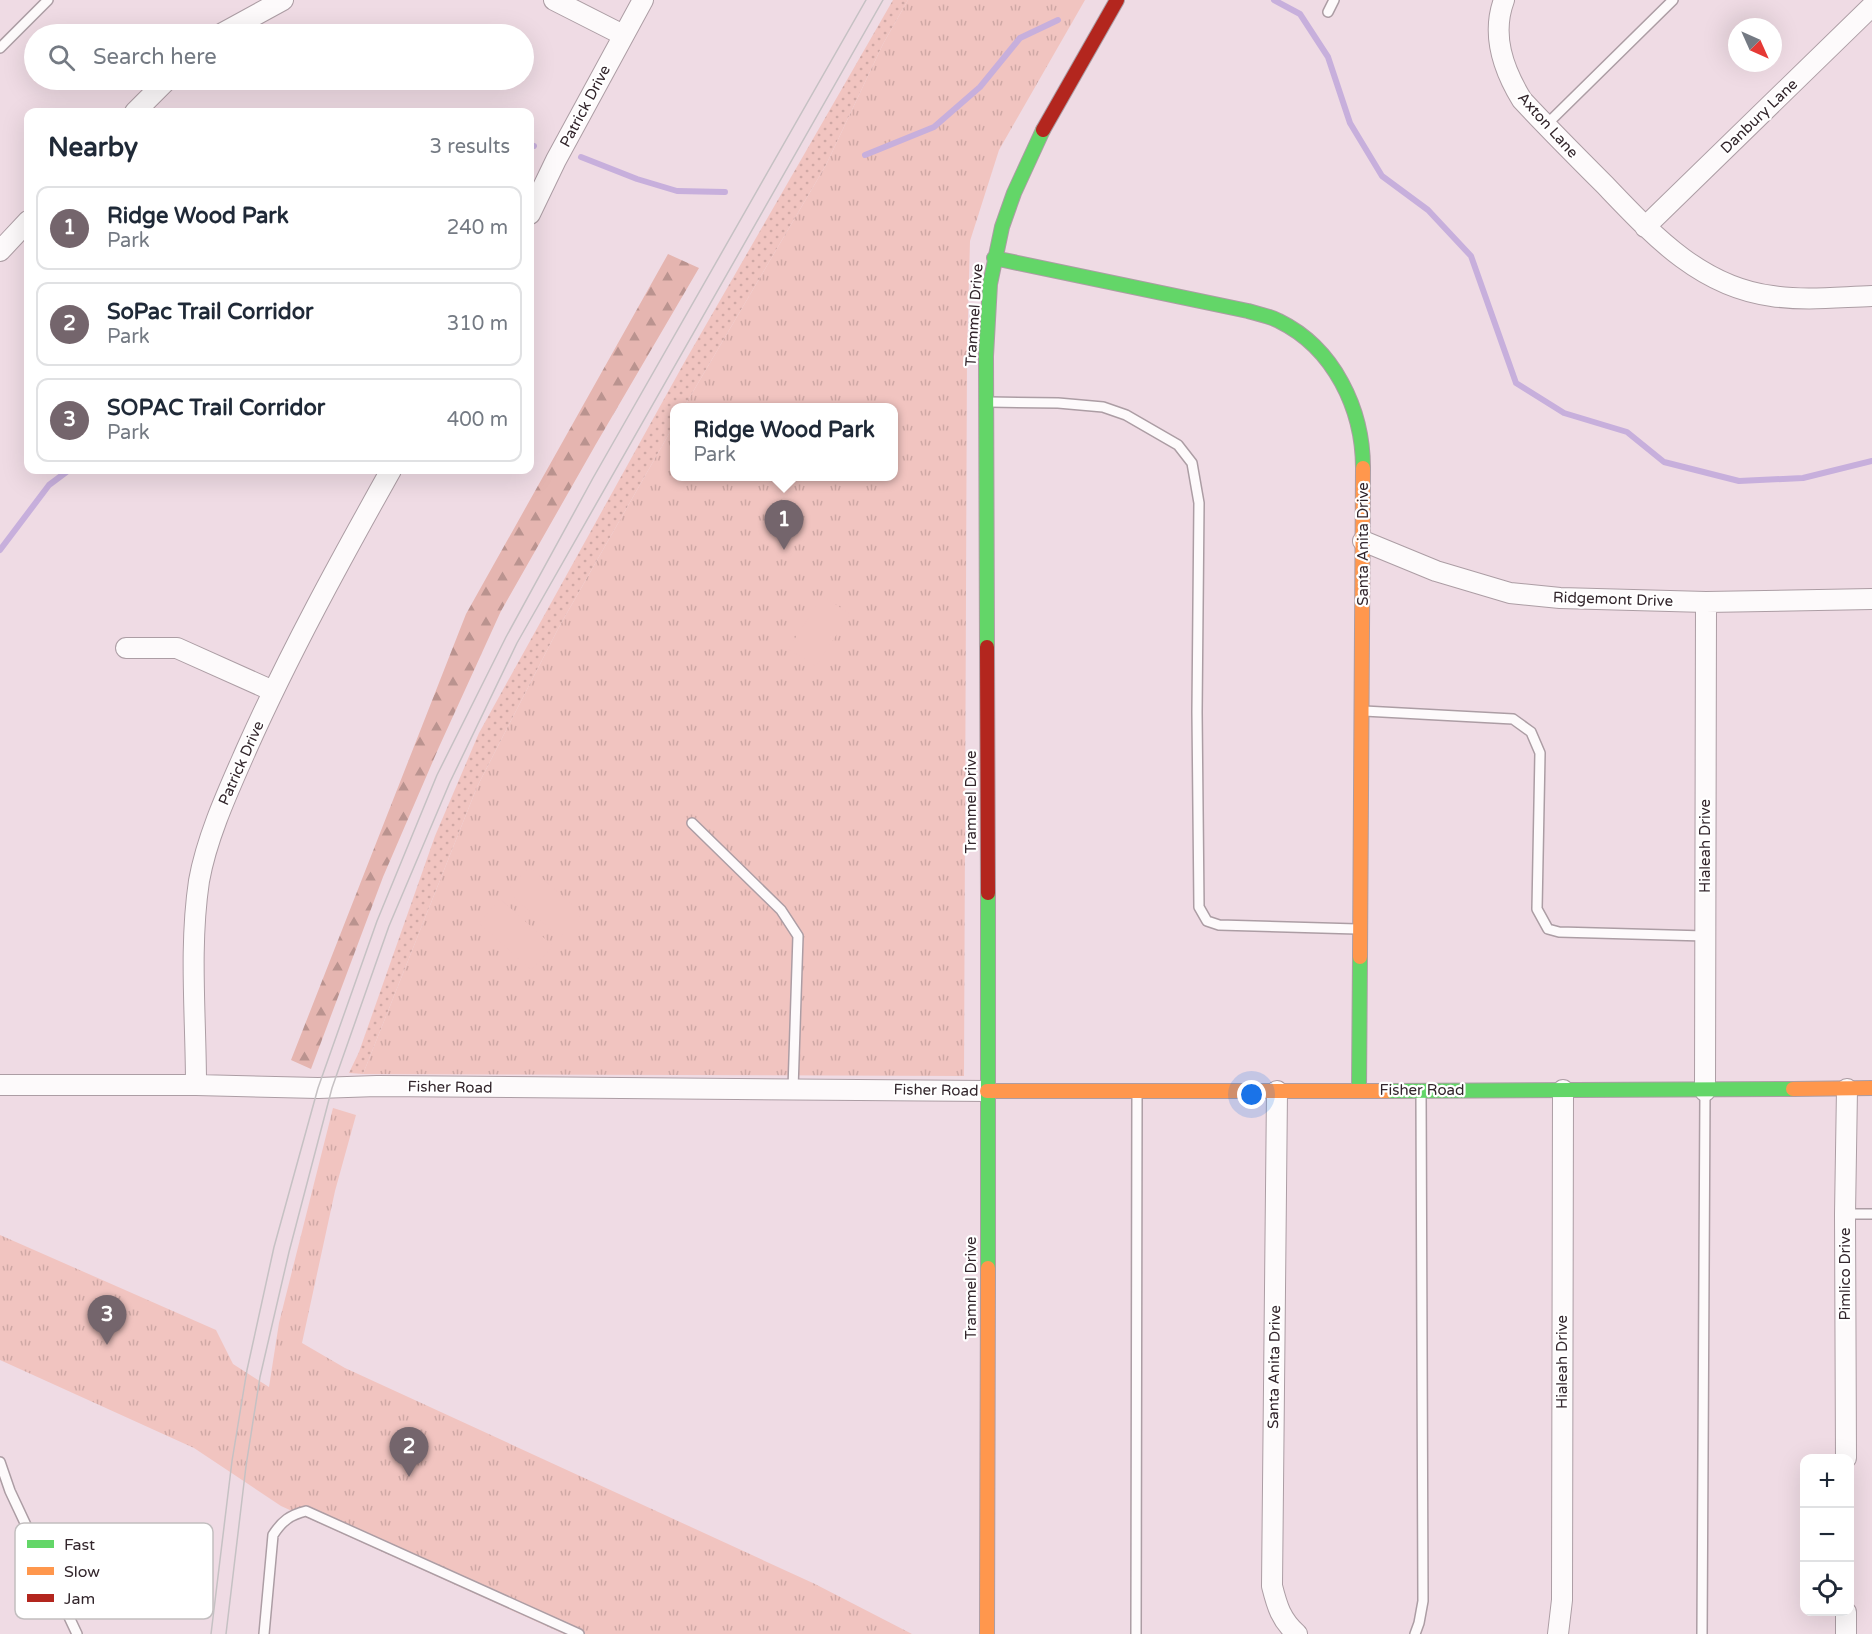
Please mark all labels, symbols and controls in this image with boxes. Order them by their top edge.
north arrow [1728,18,1782,72]
search box [24,24,534,90]
icon: search [45,41,78,74]
text: Search here [93,44,217,70]
street label: Patrick Drive [556,62,614,150]
street label: Danbury Lane [1717,75,1801,157]
street label: Axton Lane [1514,89,1582,161]
text: Nearby [48,132,138,163]
text: 3 results [430,135,510,159]
text: Ridge Wood Park [107,203,289,229]
text: 1 [63,216,76,240]
text: 240 m [447,216,508,240]
text: Park [107,229,150,253]
street label: Trammel Drive [961,263,987,367]
text: SoPac Trail Corridor [107,299,314,325]
text: 2 [63,312,76,336]
text: 310 m [447,312,508,336]
text: Park [107,325,150,349]
text: SOPAC Trail Corridor [107,395,325,421]
popup [670,403,898,481]
text: 3 [63,408,76,432]
text: 400 m [447,408,508,432]
text: Ridge Wood Park [693,417,875,443]
text: Park [107,421,150,445]
text: Park [693,443,736,467]
street label: Santa Anita Drive [1354,482,1372,606]
pin: 1 [764,500,804,550]
street label: Ridgemont Drive [1553,588,1673,610]
street label: Patrick Drive [214,718,268,808]
street label: Trammel Drive [962,750,980,854]
street label: Hialeah Drive [1696,799,1714,893]
street label: Fisher Road [407,1077,493,1097]
street label: Fisher Road [893,1080,979,1100]
your location [1237,1080,1266,1109]
street label: Fisher Road [1380,1081,1464,1099]
street label: Pimlico Drive [1836,1228,1854,1320]
street label: Trammel Drive [962,1236,980,1340]
pin: 3 [88,1296,126,1345]
street label: Santa Anita Drive [1264,1305,1284,1429]
street label: Hialeah Drive [1553,1315,1571,1409]
pin: 2 [390,1428,428,1477]
map controls [1800,1454,1854,1616]
button: + [1800,1454,1854,1508]
button: − [1800,1508,1854,1562]
legend [15,1523,213,1619]
text: Fast [64,1535,95,1555]
text: Slow [64,1562,100,1582]
button: locate [1800,1562,1854,1616]
text: Jam [64,1589,95,1609]

